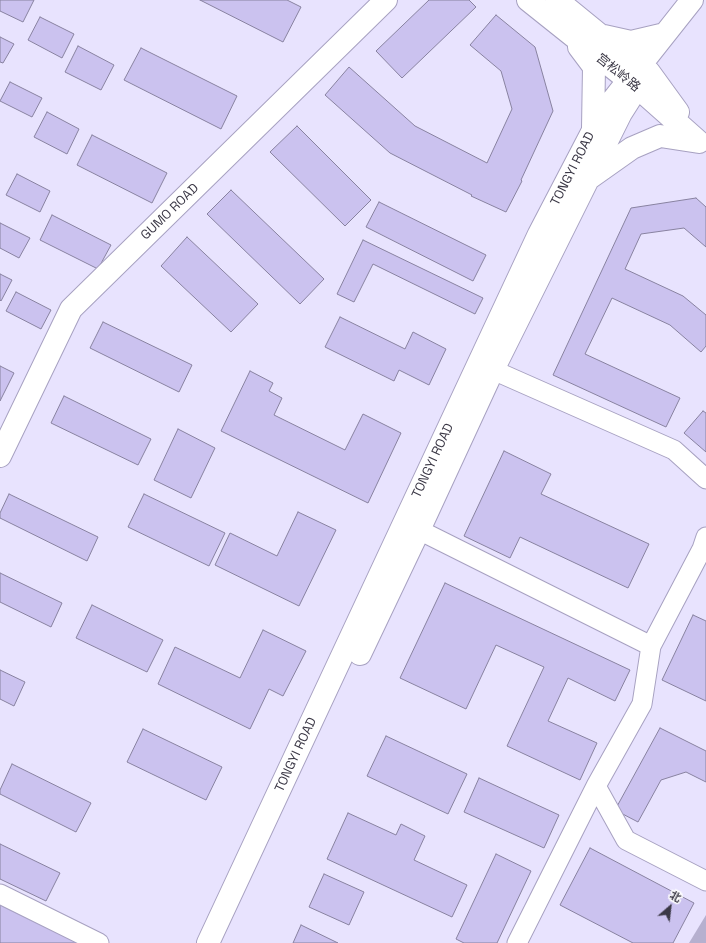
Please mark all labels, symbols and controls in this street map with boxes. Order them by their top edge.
street label: 宫松岭路 [593,51,643,95]
street label: TONGYI ROAD [548,129,598,209]
street label: GUMO ROAD [138,181,202,243]
street label: TONGYI ROAD [409,421,457,501]
street label: TONGYI ROAD [272,715,320,795]
north arrow [650,887,690,927]
text: 北 [667,888,684,905]

